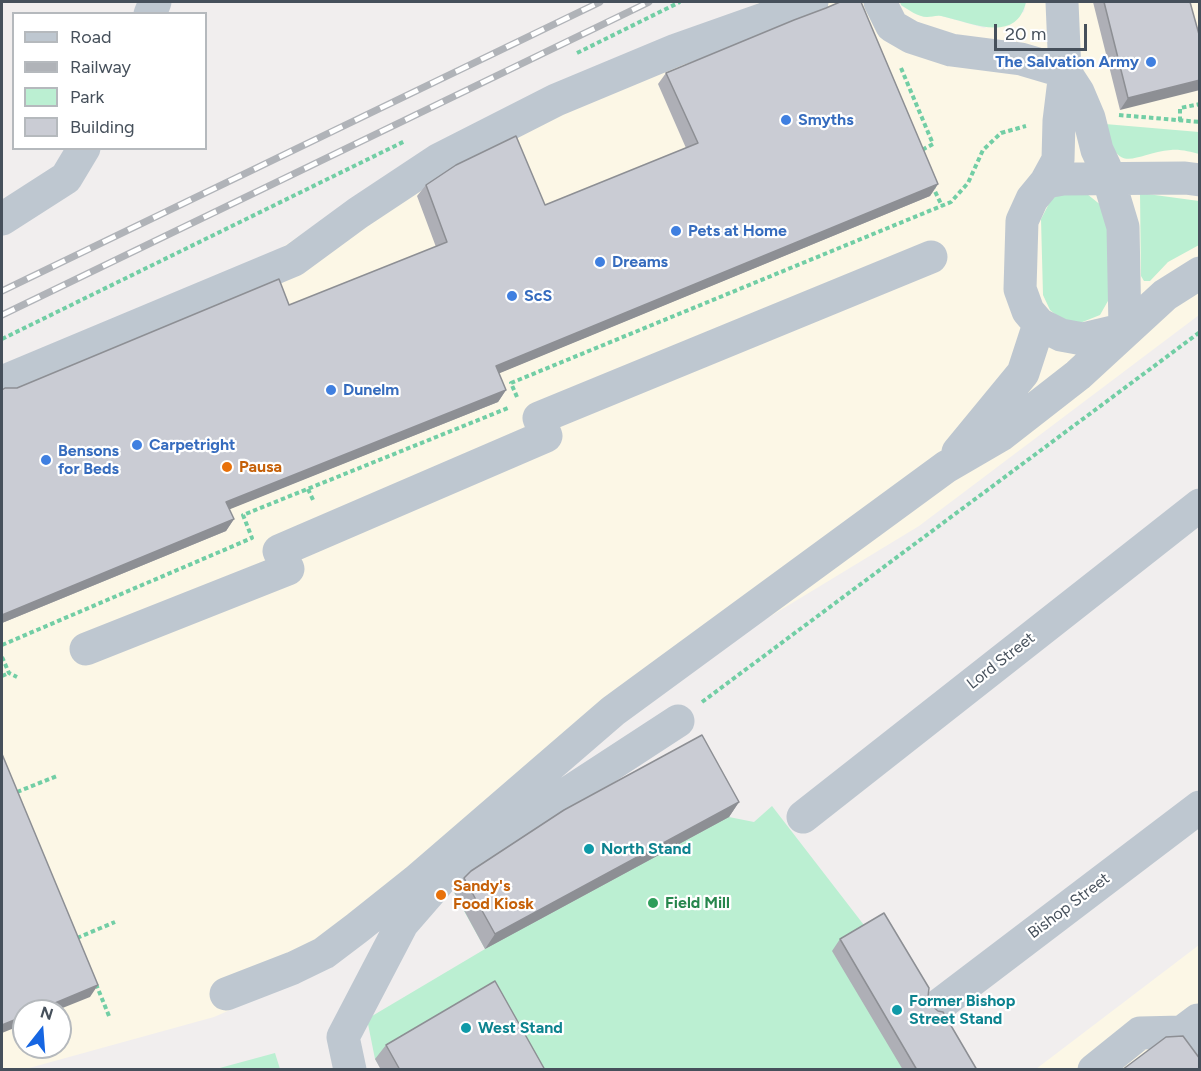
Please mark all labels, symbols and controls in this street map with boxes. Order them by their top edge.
legend [12,12,207,150]
scale bar [997,12,1090,50]
text: 20 m [1005,23,1046,45]
text: Road [70,26,111,48]
place label: The Salvation Army [995,52,1139,72]
marker: The Salvation Army [1144,55,1158,69]
text: Railway [70,56,131,78]
text: Park [70,86,104,108]
place label: Smyths [798,110,854,130]
marker: Smyths [779,113,793,127]
text: Building [70,116,135,138]
place label: Pets at Home [688,221,787,241]
marker: Pets at Home [669,224,683,238]
place label: Dreams [612,252,668,272]
marker: Dreams [593,255,607,269]
place label: ScS [524,286,552,306]
marker: ScS [505,289,519,303]
place label: Dunelm [343,380,399,400]
marker: Dunelm [324,383,338,397]
place label: Carpetright [149,435,236,455]
marker: Carpetright [130,438,144,452]
place label: Bensons for Beds [58,441,119,479]
marker: Bensons for Beds [39,453,53,467]
place label: Pausa [239,457,282,477]
marker: Pausa [220,460,234,474]
street label: Lord Street [963,628,1039,694]
place label: North Stand [601,839,691,859]
marker: North Stand [582,842,596,856]
street label: Bishop Street [1024,869,1114,943]
place label: Sandy's Food Kiosk [453,876,534,914]
marker: Sandy's Food Kiosk [434,888,448,902]
place label: Field Mill [665,893,730,913]
marker: Field Mill [646,896,660,910]
place label: Former Bishop Street Stand [909,991,1015,1029]
north arrow [12,999,72,1059]
text: N [38,1002,56,1024]
marker: Former Bishop Street Stand [890,1003,904,1017]
place label: West Stand [478,1018,563,1038]
marker: West Stand [459,1021,473,1035]

